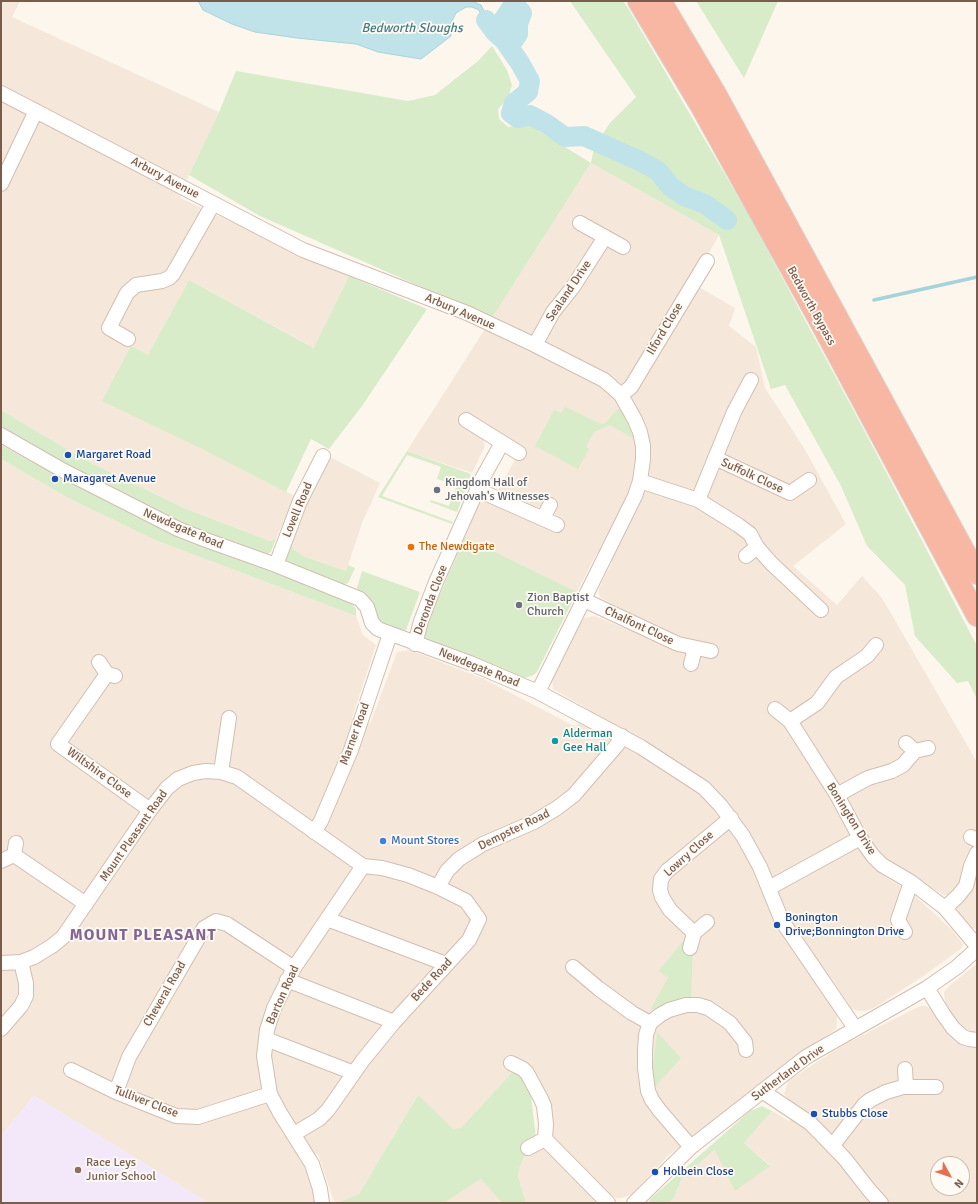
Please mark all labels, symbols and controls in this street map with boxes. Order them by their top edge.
water label: Bedworth Sloughs [361,21,463,37]
street label: Arbury Avenue [128,154,202,202]
street label: Sealand Drive [543,258,595,324]
street label: Bedworth Bypass [783,264,839,348]
street label: Arbury Avenue [423,291,497,333]
street label: Ilford Close [644,300,686,358]
place label: Margaret Road [76,448,151,462]
marker: Margaret Road [63,450,73,460]
street label: Suffolk Close [718,455,786,497]
place label: Maragaret Avenue [63,472,156,486]
marker: Maragaret Avenue [50,474,60,484]
place label: Kingdom Hall of Jehovah's Witnesses [445,476,549,504]
street label: Lovell Road [280,480,316,540]
marker: Kingdom Hall of Jehovah's Witnesses [432,485,442,495]
street label: Newdegate Road [141,506,225,552]
place label: The Newdigate [419,540,495,554]
marker: The Newdigate [406,542,416,552]
street label: Deronda Close [411,563,451,637]
place label: Zion Baptist Church [527,591,589,619]
marker: Zion Baptist Church [514,600,524,610]
street label: Chalfont Close [602,604,676,648]
street label: Newdegate Road [437,645,521,691]
street label: Marner Road [337,701,373,767]
place label: Alderman Gee Hall [563,727,613,755]
marker: Alderman Gee Hall [550,736,560,746]
street label: Wiltshire Close [64,745,134,801]
street label: Bonington Drive [823,780,879,858]
street label: Mount Pleasant Road [97,787,171,885]
street label: Dempster Road [476,806,552,854]
street label: Lowry Close [661,828,717,880]
place label: Mount Stores [391,834,459,848]
marker: Mount Stores [378,836,388,846]
place label: Bonington Drive;Bonnington Drive [785,911,904,939]
marker: Bonington Drive;Bonnington Drive [772,920,782,930]
district label: MOUNT PLEASANT [69,926,217,946]
street label: Bede Road [408,955,456,1005]
street label: Cheveral Road [140,959,190,1029]
street label: Barton Road [264,963,302,1027]
street label: Sutherland Drive [749,1042,827,1104]
street label: Tulliver Close [112,1083,180,1121]
place label: Stubbs Close [822,1107,888,1121]
marker: Stubbs Close [809,1109,819,1119]
place label: Race Leys Junior School [86,1156,156,1184]
north arrow [930,1156,970,1196]
marker: Race Leys Junior School [73,1165,83,1175]
place label: Holbein Close [663,1165,734,1179]
marker: Holbein Close [650,1167,660,1177]
text: N [951,1176,966,1191]

